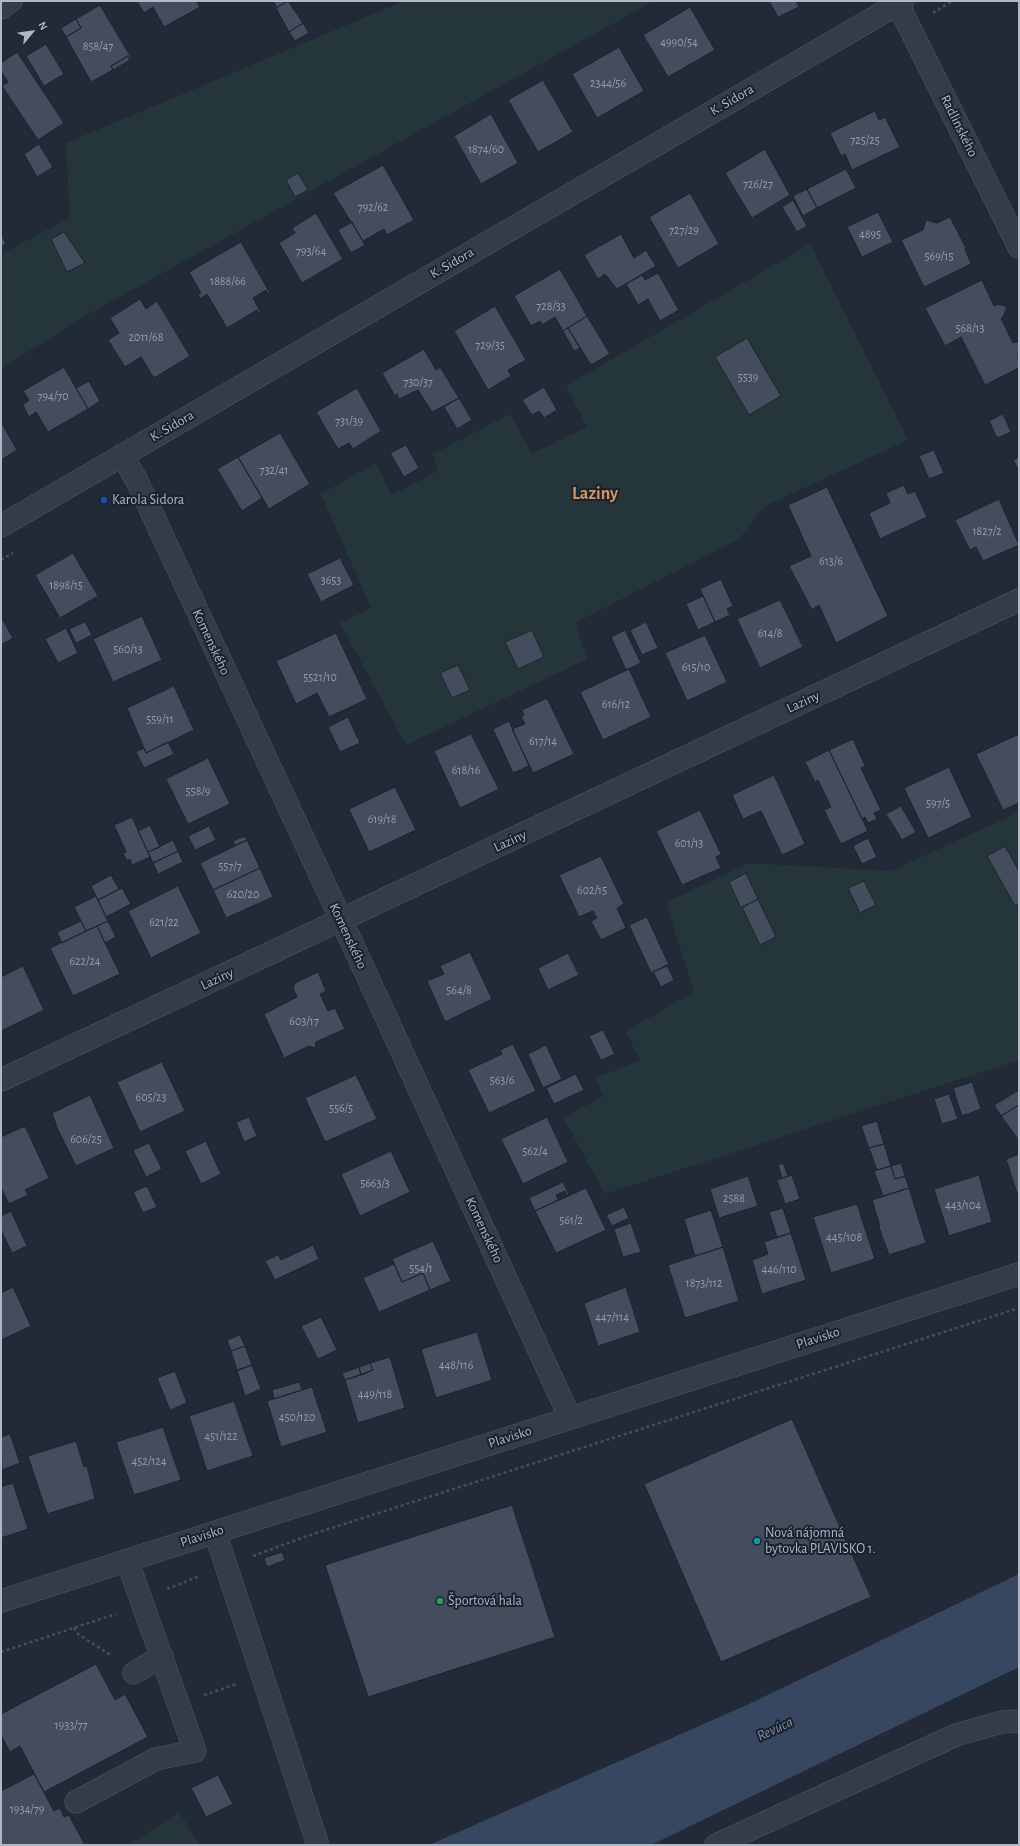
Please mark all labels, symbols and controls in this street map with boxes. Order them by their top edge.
north arrow [12,12,52,52]
text: N [36,20,50,32]
house number: 4990/54 [660,35,698,49]
house number: 858/47 [83,39,113,53]
house number: 2344/56 [590,76,626,90]
street label: K. Sidora [707,81,757,119]
street label: Radlinského [937,92,981,160]
house number: 725/25 [850,133,880,147]
house number: 1874/60 [468,142,504,156]
house number: 726/27 [743,177,773,191]
house number: 792/62 [358,200,388,214]
house number: 727/29 [669,223,699,237]
house number: 4895 [859,227,881,241]
house number: 793/64 [296,244,326,258]
street label: K. Sidora [427,244,477,282]
house number: 569/15 [925,249,953,263]
house number: 1888/66 [210,274,246,288]
house number: 728/33 [536,299,566,313]
house number: 568/13 [956,321,984,335]
house number: 2011/68 [129,330,163,344]
house number: 729/35 [475,338,505,352]
house number: 5539 [738,370,758,384]
house number: 730/37 [403,375,433,389]
house number: 794/70 [37,389,69,403]
street label: K. Sidora [147,407,197,445]
house number: 731/39 [335,414,363,428]
house number: 732/41 [260,463,288,477]
district label: Laziny [572,483,618,505]
place label: Karola Sidora [112,492,184,508]
marker: Karola Sidora [99,495,109,505]
house number: 1827/2 [972,524,1002,538]
house number: 613/6 [819,554,843,568]
house number: 3653 [321,573,341,587]
house number: 1898/15 [49,578,83,592]
street label: Komenského [188,606,234,678]
house number: 614/8 [758,626,782,640]
house number: 560/13 [113,642,143,656]
house number: 615/10 [682,660,710,674]
house number: 5521/10 [303,670,337,684]
street label: Laziny [784,687,822,717]
house number: 616/12 [602,697,630,711]
house number: 559/11 [146,712,174,726]
house number: 617/14 [529,734,557,748]
house number: 618/16 [452,763,480,777]
house number: 558/9 [186,784,210,798]
house number: 597/5 [926,796,950,810]
house number: 619/18 [368,812,396,826]
street label: Laziny [491,826,529,856]
house number: 601/13 [675,836,703,850]
house number: 557/7 [218,859,242,873]
house number: 602/15 [577,883,607,897]
house number: 620/20 [227,887,259,901]
street label: Komenského [325,900,371,972]
house number: 621/22 [149,915,179,929]
house number: 622/24 [69,954,101,968]
street label: Laziny [198,964,236,994]
house number: 564/8 [446,983,472,997]
house number: 603/17 [289,1014,319,1028]
house number: 563/6 [490,1073,514,1087]
house number: 605/23 [136,1090,166,1104]
house number: 556/5 [329,1101,353,1115]
house number: 606/25 [70,1132,102,1146]
house number: 562/4 [522,1144,548,1158]
house number: 5663/3 [360,1176,390,1190]
house number: 2588 [723,1191,745,1205]
street label: Komenského [461,1194,507,1266]
house number: 443/104 [945,1198,981,1212]
house number: 561/2 [559,1213,583,1227]
house number: 445/108 [826,1230,862,1244]
house number: 554/1 [409,1261,433,1275]
house number: 446/110 [761,1262,797,1276]
house number: 1873/112 [686,1276,722,1290]
house number: 447/114 [595,1310,629,1324]
street label: Plavisko [794,1323,842,1353]
house number: 448/116 [439,1358,473,1372]
house number: 449/118 [358,1387,392,1401]
house number: 450/120 [279,1410,315,1424]
street label: Plavisko [486,1422,534,1452]
house number: 451/122 [204,1429,238,1443]
house number: 452/124 [131,1454,167,1468]
street label: Plavisko [178,1521,226,1551]
place label: Nová nájomná bytovka PLAVISKO 1. [765,1525,875,1558]
marker: Nová nájomná bytovka PLAVISKO 1. [752,1536,762,1546]
place label: Športová hala [448,1593,522,1609]
marker: Športová hala [435,1596,445,1606]
water label: Revúca [754,1713,796,1745]
house number: 1933/77 [54,1718,88,1732]
house number: 1934/79 [10,1802,44,1816]

